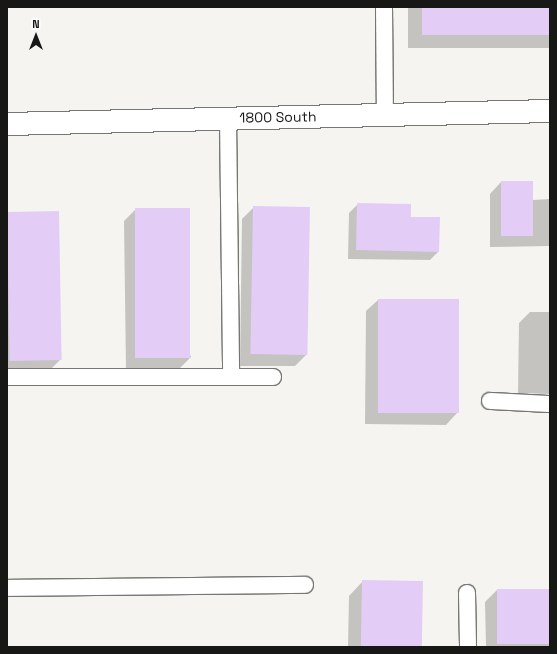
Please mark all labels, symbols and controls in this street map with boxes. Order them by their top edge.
north arrow [16,16,56,56]
text: N [32,17,40,31]
street label: 1800 South [239,108,317,126]

